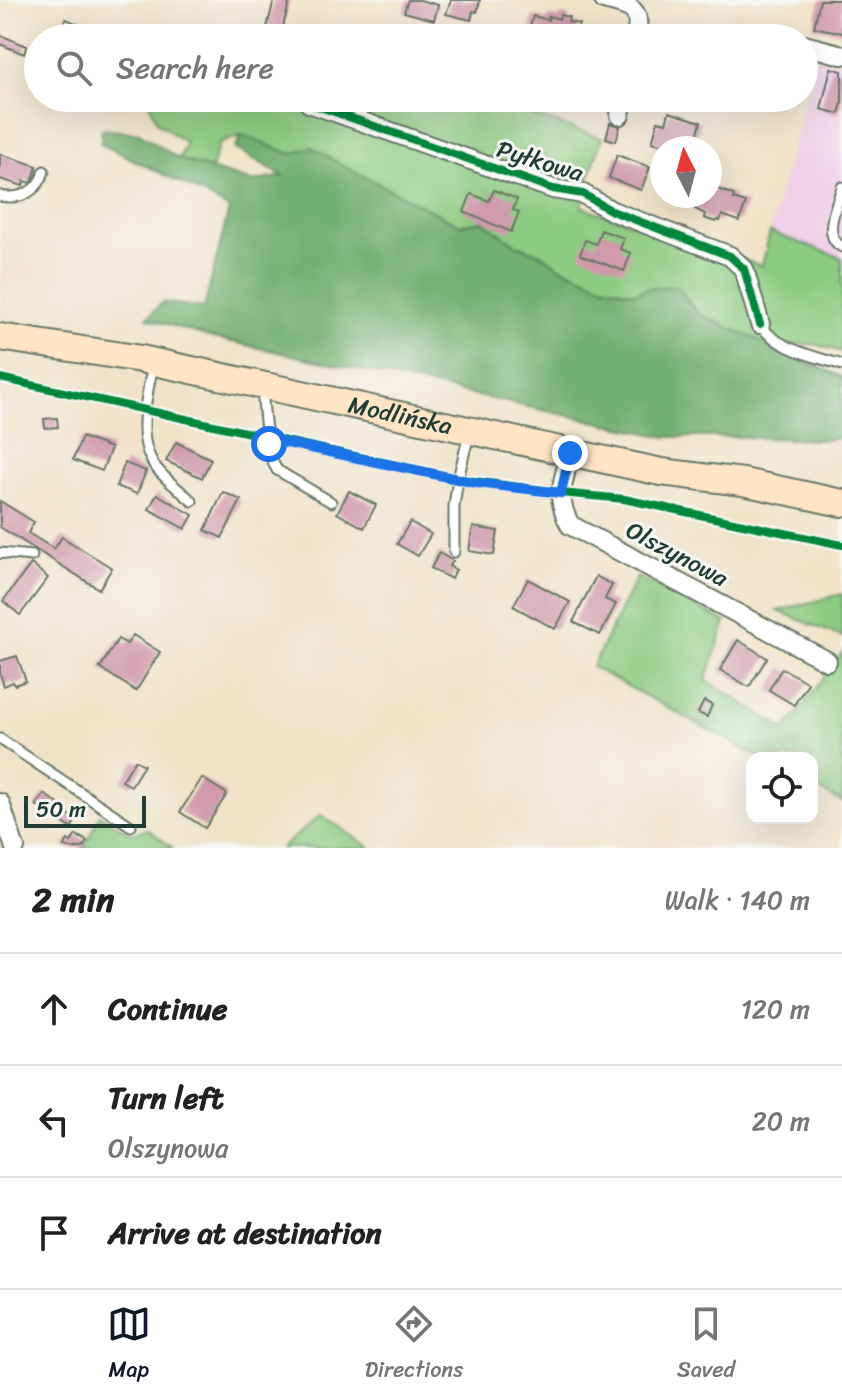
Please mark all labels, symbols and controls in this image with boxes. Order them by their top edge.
search box [24,24,818,112]
text: Search here [116,41,274,95]
icon: search [52,46,96,90]
street label: Pyłkowa [492,128,589,194]
north arrow [650,136,722,208]
street label: Modlińska [344,384,456,447]
route start [251,426,287,462]
route end [552,435,588,471]
street label: Olszynowa [618,509,737,599]
map controls [746,752,818,824]
button: locate [746,752,818,824]
text: 50 m [36,790,86,829]
scale bar [24,792,146,828]
text: 2 min [32,870,114,930]
text: Walk · 140 m [665,877,810,923]
text: Continue [108,982,227,1036]
text: 120 m [741,986,810,1032]
icon: ahead [32,987,76,1031]
text: Turn left [108,1071,224,1125]
text: 20 m [752,1098,810,1144]
icon: left [32,1099,76,1143]
text: Olszynowa [108,1125,228,1171]
text: Arrive at destination [108,1206,382,1260]
icon: arrive [32,1211,76,1255]
tab: Map [107,1302,151,1389]
tab: Directions [365,1302,463,1389]
tab: Saved [677,1302,735,1389]

